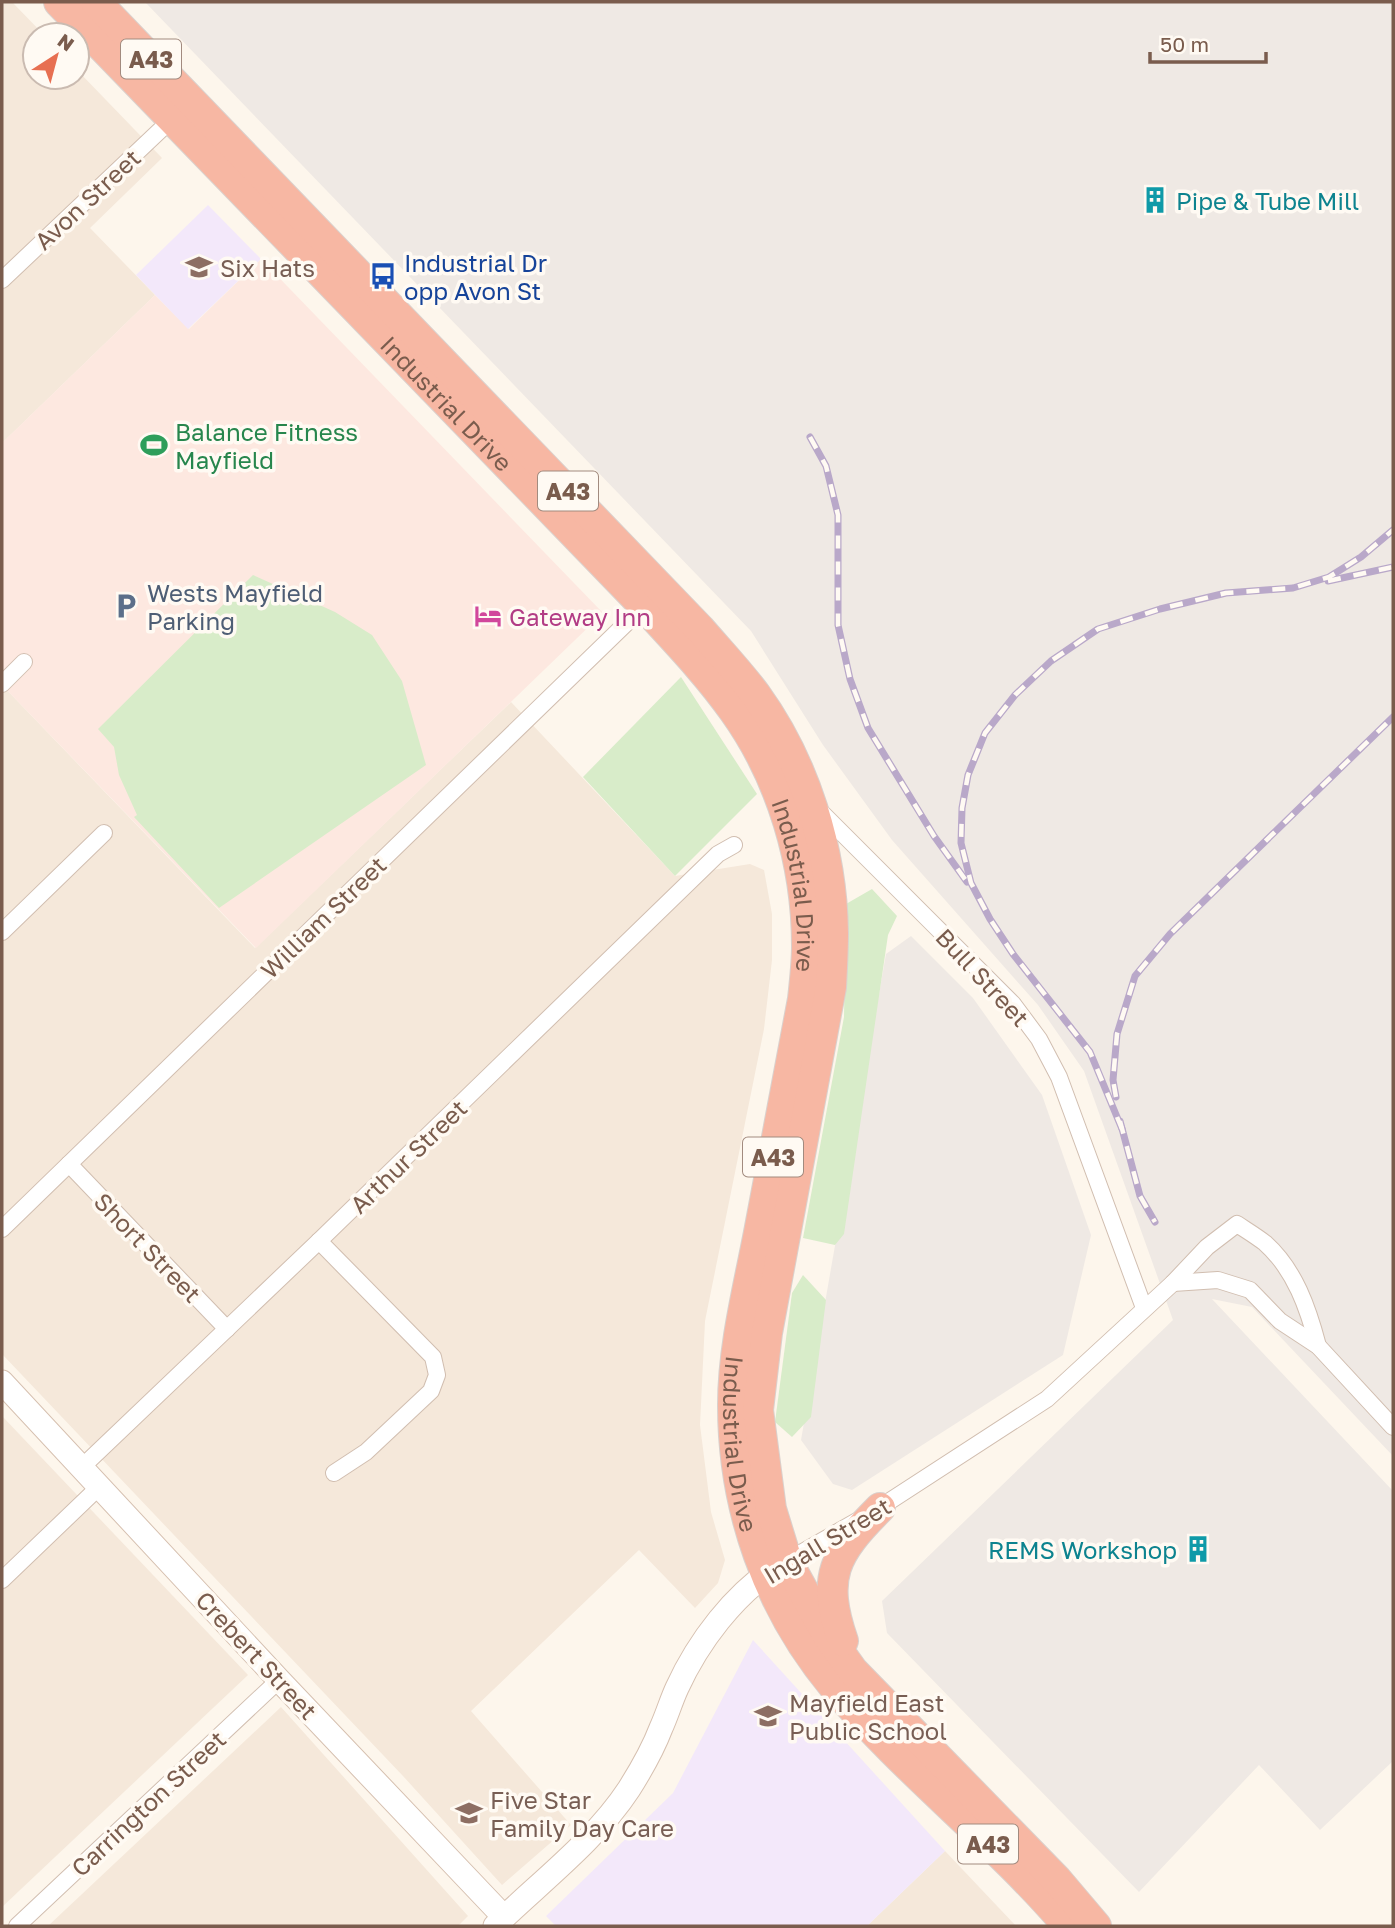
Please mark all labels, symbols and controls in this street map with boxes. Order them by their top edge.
north arrow [21,21,91,91]
scale bar [1150,21,1266,65]
text: N [54,28,79,55]
text: 50 m [1160,31,1209,57]
road number: A43 [121,40,181,78]
street label: Avon Street [28,143,146,255]
building icon: Pipe & Tube Mill [1140,185,1170,215]
place label: Pipe & Tube Mill [1176,186,1359,215]
place label: Industrial Dr opp Avon St [404,248,547,305]
school or university icon: Six Hats [184,252,214,282]
place label: Six Hats [220,253,315,282]
bus stop icon: Industrial Dr opp Avon St [368,261,398,291]
street label: Industrial Drive [375,329,519,476]
place label: Balance Fitness Mayfield [175,417,358,474]
sports icon: Balance Fitness Mayfield [139,430,169,460]
road number: A43 [538,471,598,510]
place label: Wests Mayfield Parking [147,578,323,635]
parking icon: Wests Mayfield Parking [111,591,141,621]
hotel icon: Gateway Inn [473,601,503,631]
place label: Gateway Inn [509,602,651,631]
street label: Industrial Drive [767,794,822,973]
street label: William Street [254,850,392,984]
street label: Bull Street [930,922,1036,1032]
street label: Arthur Street [344,1093,472,1219]
road number: A43 [743,1138,803,1176]
street label: Short Street [89,1186,207,1308]
street label: Industrial Drive [718,1355,765,1535]
street label: Ingall Street [758,1491,896,1589]
building icon: REMS Workshop [1183,1534,1213,1564]
place label: REMS Workshop [988,1535,1177,1564]
street label: Crebert Street [190,1585,324,1725]
place label: Mayfield East Public School [789,1688,947,1745]
school or university icon: Mayfield East Public School [753,1701,783,1731]
street label: Carrington Street [65,1724,231,1882]
place label: Five Star Family Day Care [490,1785,674,1842]
school or university icon: Five Star Family Day Care [454,1798,484,1828]
road number: A43 [958,1825,1018,1864]

